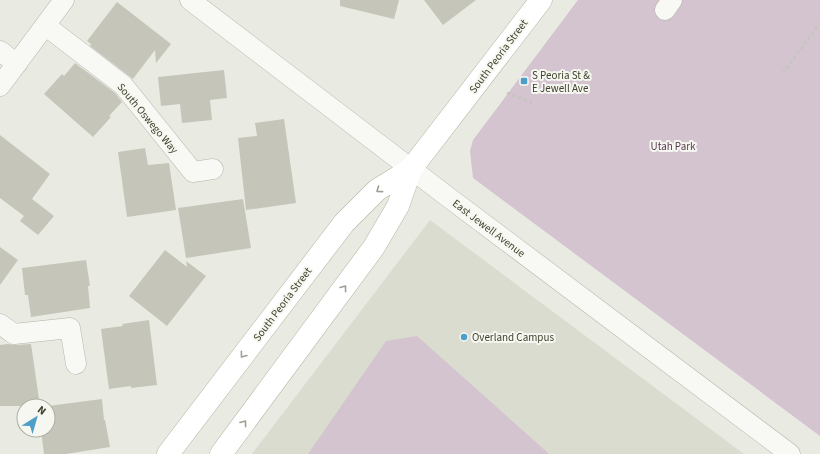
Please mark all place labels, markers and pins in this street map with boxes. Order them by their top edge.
place label: S Peoria St & E Jewell Ave [532,68,590,96]
marker: S Peoria St & E Jewell Ave [519,76,529,86]
place label: Overland Campus [472,330,554,345]
marker: Overland Campus [459,332,469,342]

